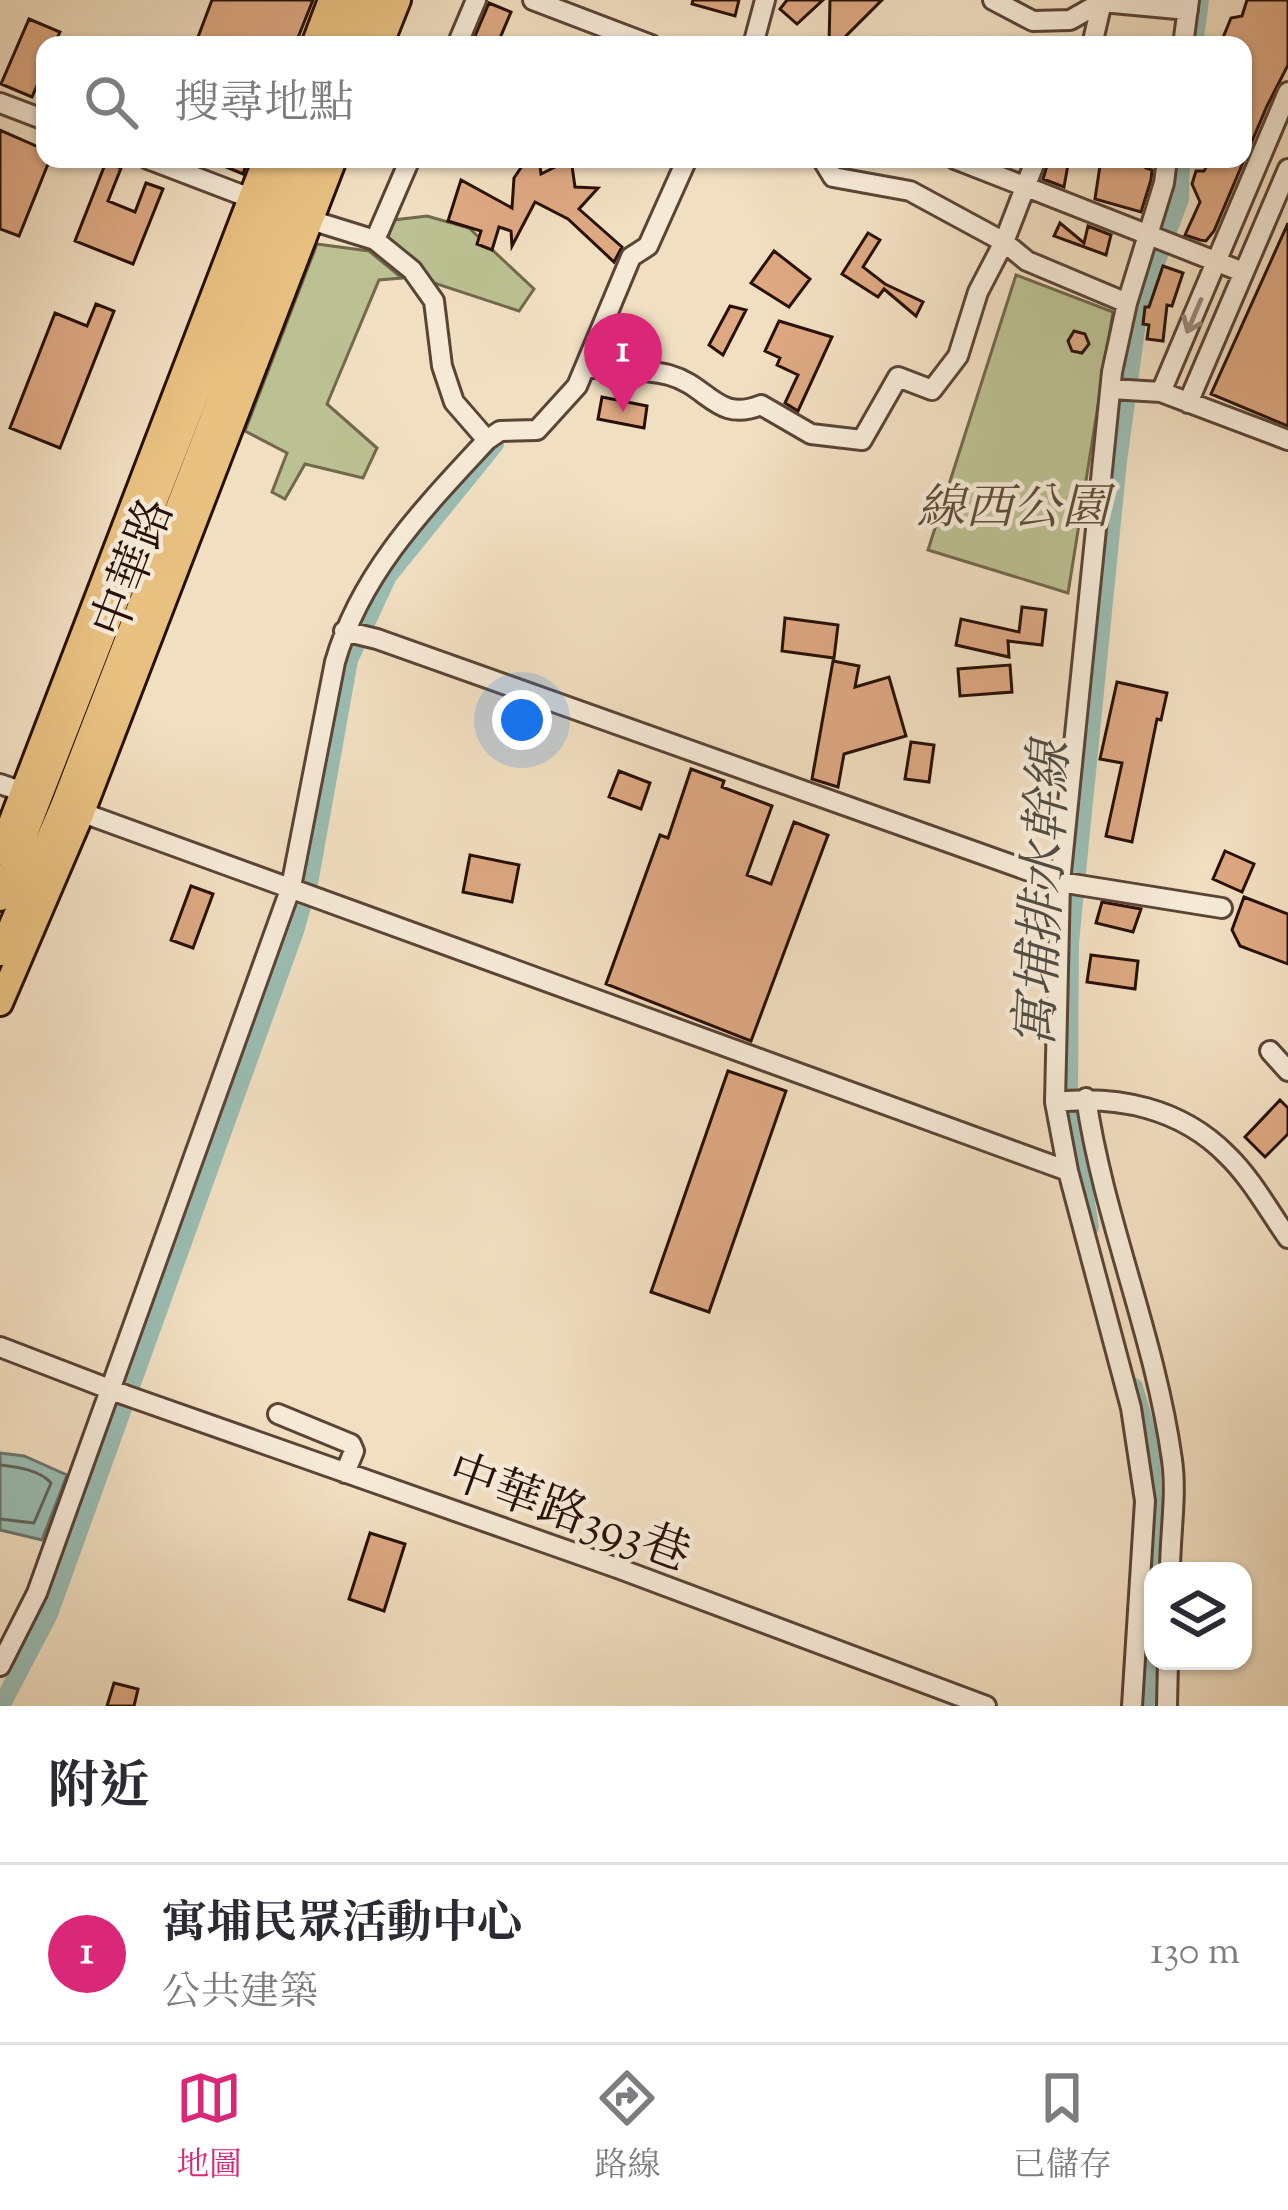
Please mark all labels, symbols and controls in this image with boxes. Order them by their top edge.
search box [36,36,1252,168]
icon: search [78,69,144,135]
text: 搜尋地點 [174,74,354,139]
one-way arrow [1181,297,1203,333]
pin: 1 [584,313,662,412]
park label: 線西公園 [917,477,1116,546]
street label: 中華路 [78,489,194,649]
your location [492,690,552,750]
water label: 寓埔排水幹線 [1002,735,1091,1049]
street label: 中華路393巷 [437,1440,699,1592]
map controls [1144,1562,1252,1670]
button: layers [1144,1562,1252,1670]
text: 附近 [48,1753,150,1826]
text: 寓埔民眾活動中心 [162,1894,522,1959]
text: 1 [80,1926,94,1982]
text: 130 m [1150,1926,1240,1982]
text: 公共建築 [162,1967,318,2023]
tab: 地圖 [176,2065,242,2191]
tab: 路線 [594,2065,660,2191]
tab: 已儲存 [1013,2065,1112,2191]

